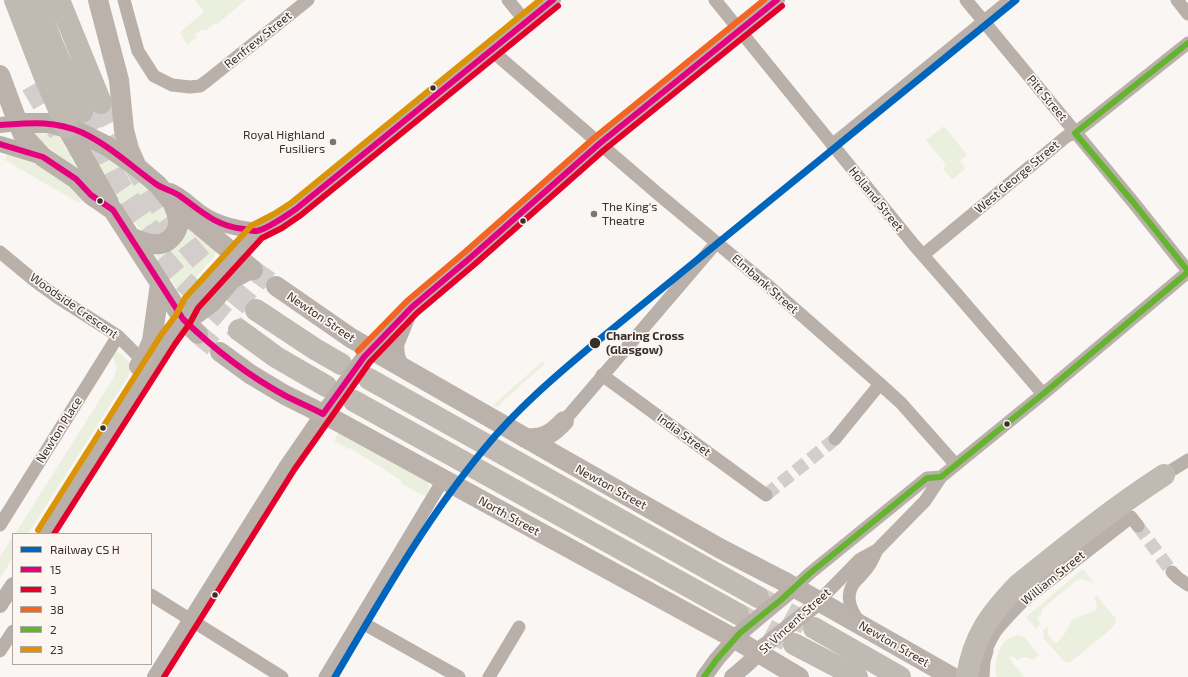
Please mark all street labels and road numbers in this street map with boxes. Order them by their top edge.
street label: Renfrew Street [221,8,295,72]
street label: Pitt Street [1024,72,1070,124]
street label: West George Street [972,138,1062,216]
street label: Holland Street [846,164,906,234]
street label: Elmbank Street [729,251,801,317]
street label: Woodside Crescent [27,270,121,342]
street label: Newton Street [284,289,358,345]
street label: Newton Place [33,394,85,466]
street label: India Street [654,411,714,459]
street label: Newton Street [573,462,649,512]
street label: North Street [476,493,542,539]
street label: William Street [1018,548,1088,608]
street label: St Vincent Street [756,585,834,657]
street label: Newton Street [856,618,932,670]

